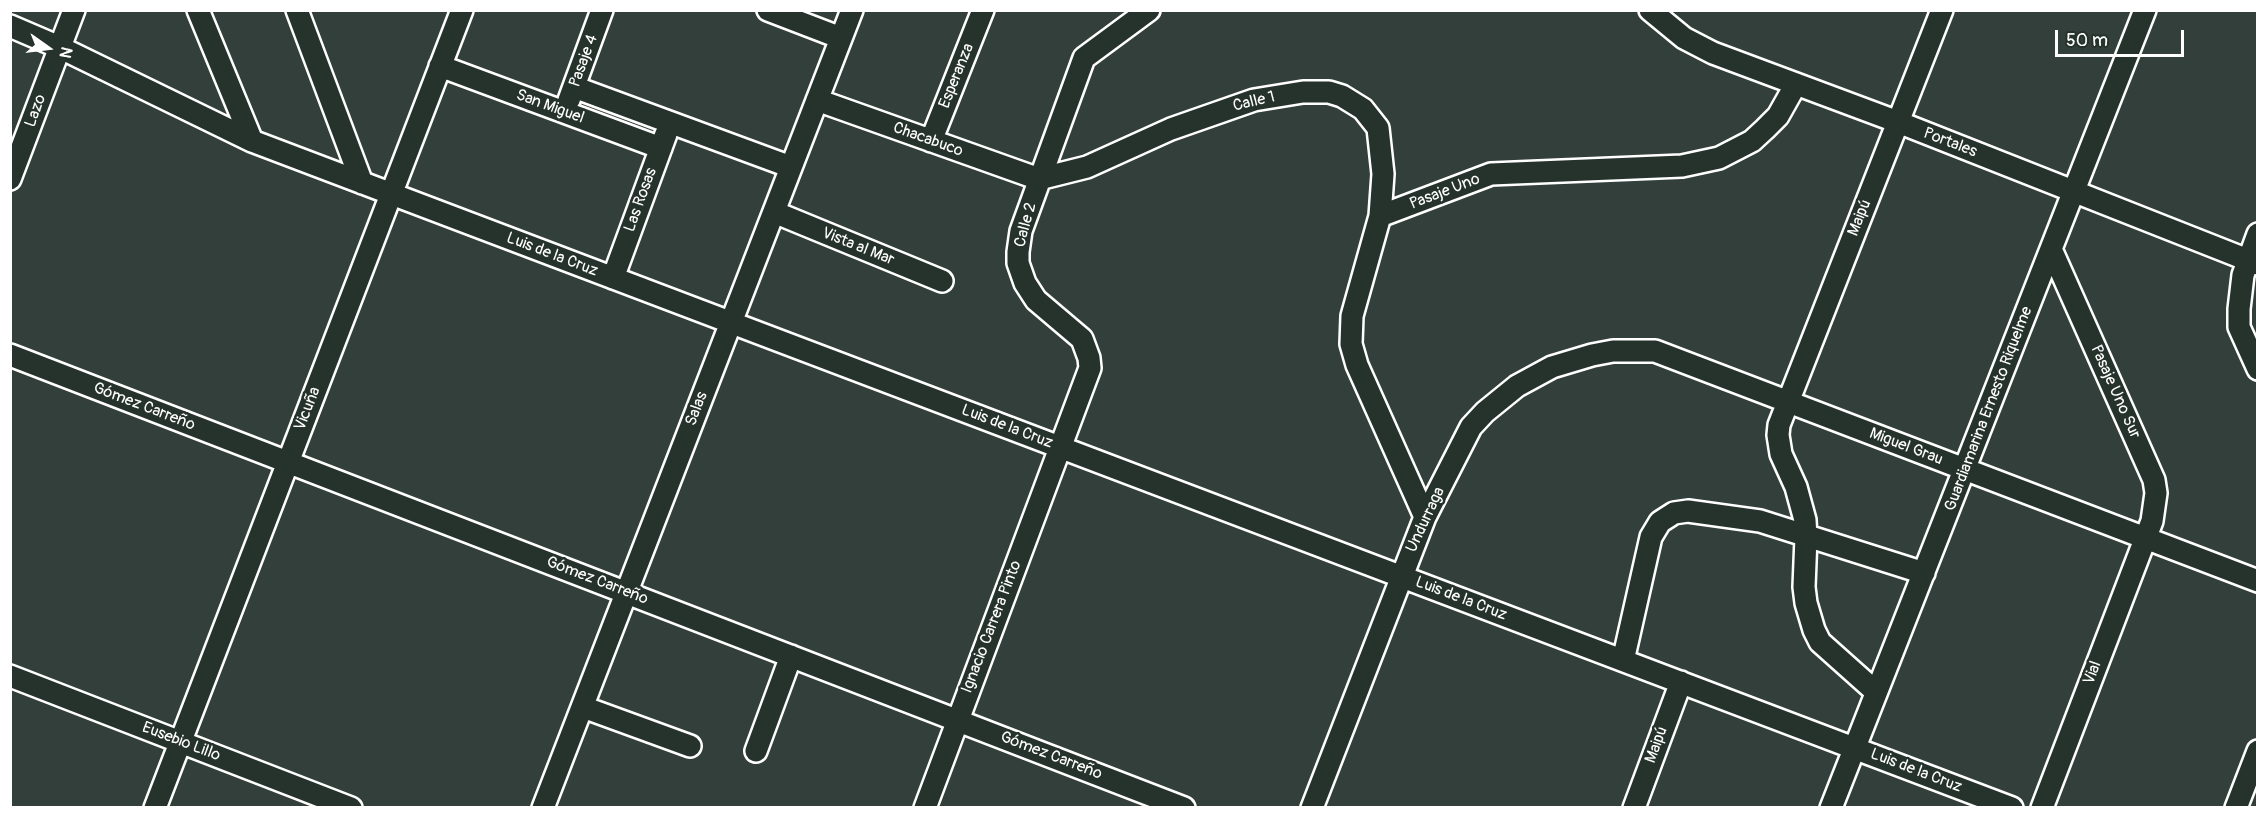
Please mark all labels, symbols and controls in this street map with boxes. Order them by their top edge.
north arrow [18,18,78,78]
scale bar [2058,18,2187,56]
text: 50 m [2066,29,2108,52]
street label: Pasaje 4 [566,32,602,90]
street label: Esperanza [935,41,979,111]
text: N [54,45,76,60]
street label: San Miguel [513,86,587,128]
street label: Calle 1 [1231,88,1277,116]
street label: Lazo [21,92,51,130]
street label: Chacabuco [890,118,966,162]
street label: Portales [1920,124,1980,162]
street label: Las Rosas [621,165,661,235]
street label: Pasaje Uno [1407,170,1483,214]
street label: Maipú [1844,197,1876,239]
street label: Calle 2 [1011,201,1041,249]
street label: Vista al Mar [819,224,897,270]
street label: Luis de la Cruz [503,229,601,281]
street label: Guardiamarina Ernesto Riquelme [1941,304,2037,514]
street label: Pasaje Uno Sur [2086,342,2144,442]
street label: Gómez Carreño [90,379,198,435]
street label: Vicuña [291,384,325,434]
street label: Salas [682,389,712,429]
street label: Luis de la Cruz [958,401,1056,453]
street label: Miguel Grau [1867,424,1945,470]
street label: Undurraga [1403,484,1449,556]
street label: Gómez Carreño [543,553,651,609]
street label: Ignacio Carrera Pinto [958,558,1026,696]
street label: Luis de la Cruz [1412,573,1510,625]
street label: Vial [2080,659,2106,687]
street label: Eusebio Lillo [139,718,223,766]
street label: Maipú [1642,724,1672,766]
street label: Gómez Carreño [997,728,1105,784]
street label: Luis de la Cruz [1867,745,1965,797]

